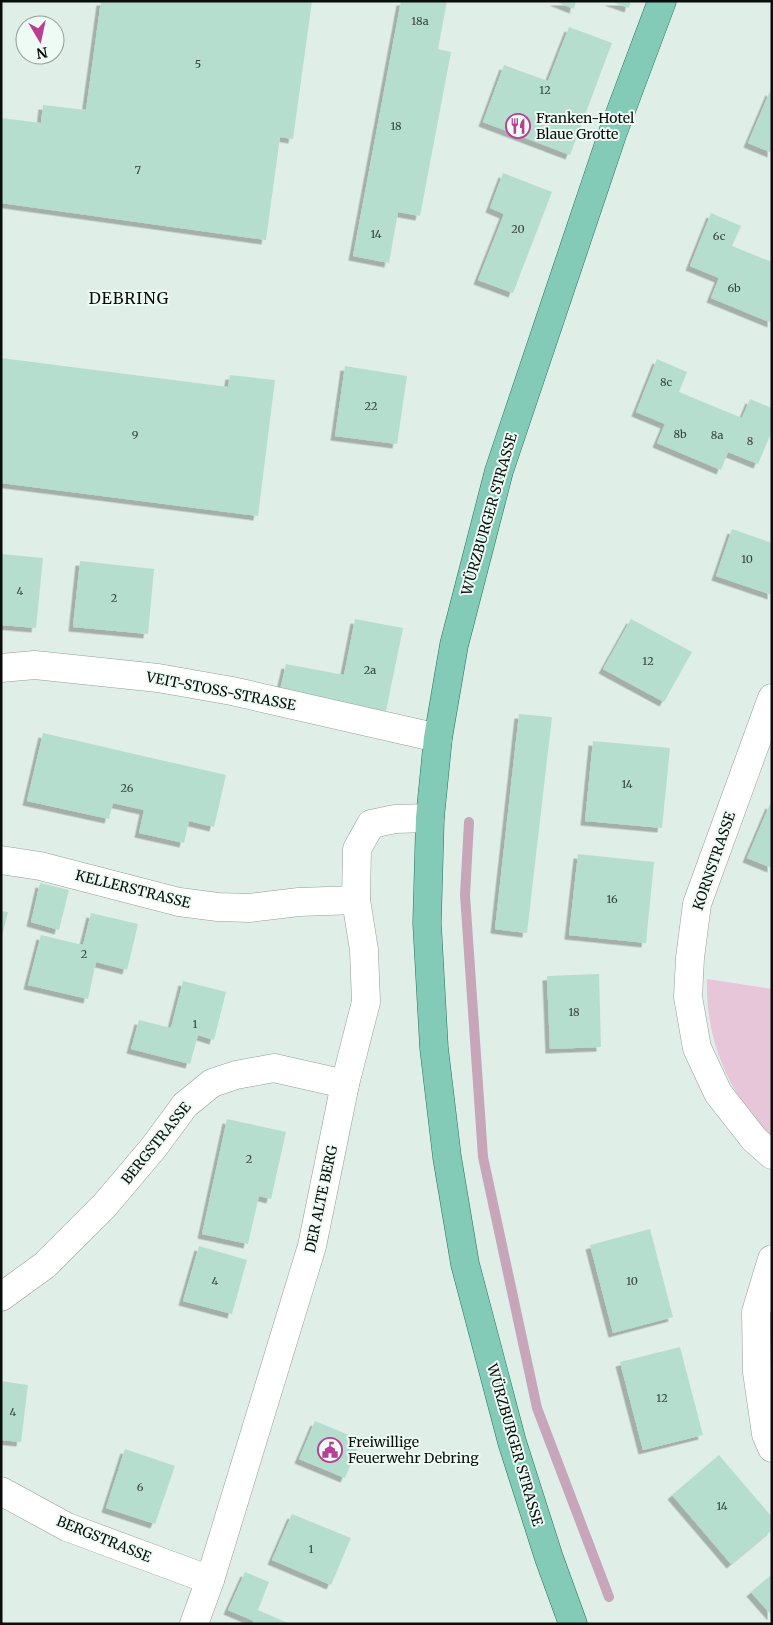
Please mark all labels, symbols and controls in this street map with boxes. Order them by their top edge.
house number: 18a [411,14,429,28]
north arrow [15,15,65,65]
text: N [35,43,49,63]
house number: 5 [195,57,201,71]
house number: 12 [539,83,551,97]
place label: Franken-Hotel Blaue Grotte [536,109,635,143]
restaurant icon: Franken-Hotel Blaue Grotte [505,113,531,139]
house number: 18 [390,119,402,133]
house number: 7 [135,163,141,177]
house number: 20 [511,222,525,236]
house number: 14 [370,227,382,241]
house number: 6c [713,229,726,243]
house number: 6b [727,281,741,295]
district label: DEBRING [89,288,169,308]
house number: 8c [660,375,673,389]
house number: 22 [365,399,377,413]
house number: 8b [673,427,687,441]
house number: 9 [132,428,139,442]
house number: 8a [711,428,723,442]
street label: WÜRZBURGER STRASSE [457,431,521,598]
house number: 8 [747,434,754,448]
house number: 10 [741,552,753,566]
house number: 4 [17,584,24,598]
house number: 2 [111,591,117,605]
house number: 12 [642,654,654,668]
house number: 2a [364,663,376,677]
street label: VEIT-STOSS-STRASSE [144,667,297,714]
house number: 14 [621,777,633,791]
house number: 26 [121,781,134,795]
street label: KORNSTRASSE [689,809,739,913]
street label: KELLERSTRASSE [74,866,193,912]
house number: 16 [606,892,618,906]
house number: 2 [81,947,87,961]
house number: 18 [568,1005,580,1019]
house number: 1 [193,1017,198,1031]
street label: BERGSTRASSE [117,1098,195,1188]
street label: DER ALTE BERG [301,1144,341,1254]
house number: 2 [246,1152,252,1166]
house number: 4 [212,1274,219,1288]
house number: 10 [626,1274,638,1288]
street label: WÜRZBURGER STRASSE [483,1361,547,1528]
house number: 12 [656,1391,668,1405]
house number: 4 [10,1405,17,1419]
place label: Freiwillige Feuerwehr Debring [348,1433,479,1467]
public building icon: Freiwillige Feuerwehr Debring [317,1437,343,1463]
house number: 6 [137,1480,144,1494]
house number: 14 [716,1499,728,1513]
street label: BERGSTRASSE [54,1512,154,1566]
house number: 1 [309,1542,314,1556]

